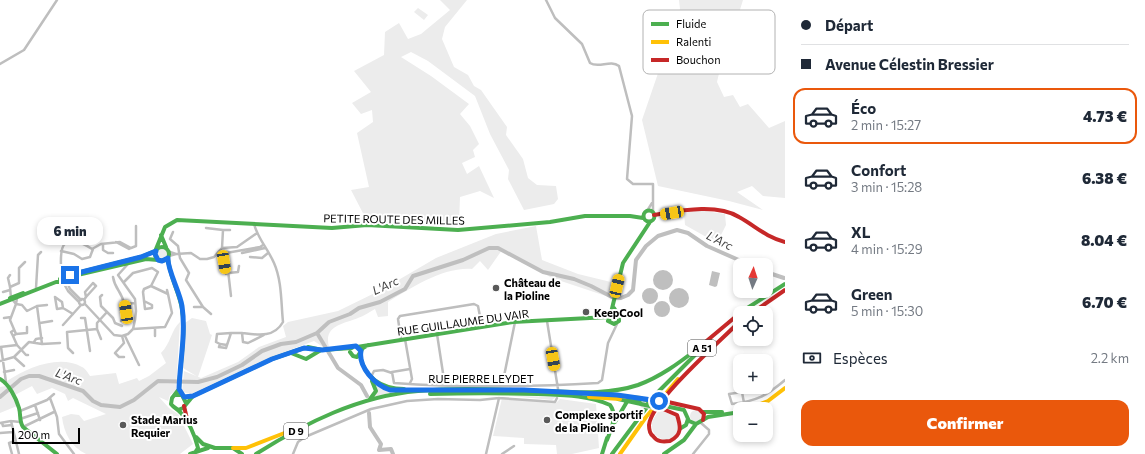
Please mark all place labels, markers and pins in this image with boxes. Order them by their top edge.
place label: Château de la Pioline [504,276,561,302]
marker: Château de la Pioline [491,283,501,293]
place label: KeepCool [594,306,643,319]
marker: KeepCool [581,307,591,317]
place label: Complexe sportif de la Pioline [555,408,643,434]
place label: Stade Marius Requier [131,413,198,439]
marker: Complexe sportif de la Pioline [542,415,552,425]
marker: Stade Marius Requier [118,420,128,430]

